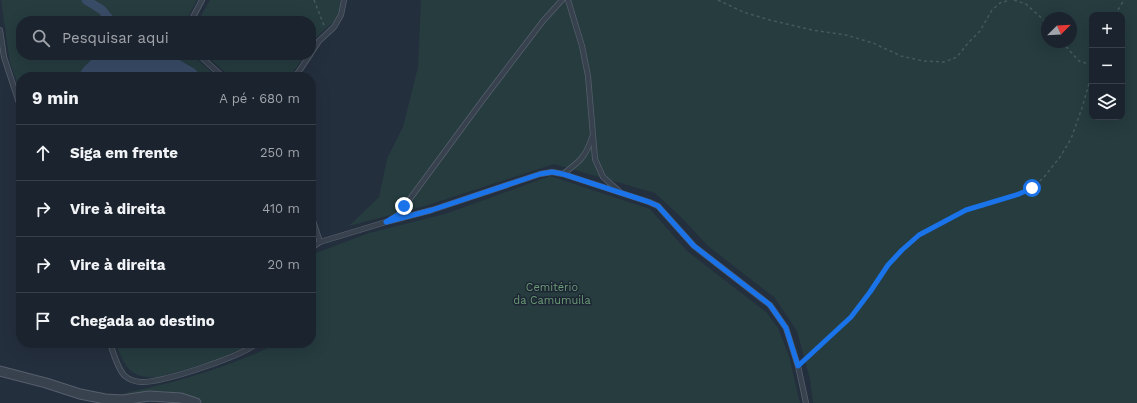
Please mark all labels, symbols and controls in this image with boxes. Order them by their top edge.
north arrow [1041,12,1077,48]
map controls [1089,12,1125,120]
button: + [1089,12,1125,48]
search box [16,16,316,60]
icon: search [30,27,52,49]
text: Pesquisar aqui [62,29,169,47]
button: − [1089,48,1125,84]
button: layers [1089,84,1125,120]
text: 9 min [32,88,79,108]
text: A pé · 680 m [219,91,300,106]
icon: ahead [32,142,54,164]
text: Siga em frente [70,144,178,162]
text: 250 m [260,145,300,160]
route start [1023,179,1041,197]
route end [395,197,413,215]
icon: right [32,198,54,220]
text: Vire à direita [70,200,165,218]
text: 410 m [262,201,300,216]
icon: right [32,254,54,276]
text: Vire à direita [70,256,165,274]
text: 20 m [268,257,300,272]
park label: Cemitério da Camumuila [513,281,591,307]
icon: arrive [32,310,54,332]
text: Chegada ao destino [70,312,215,330]

